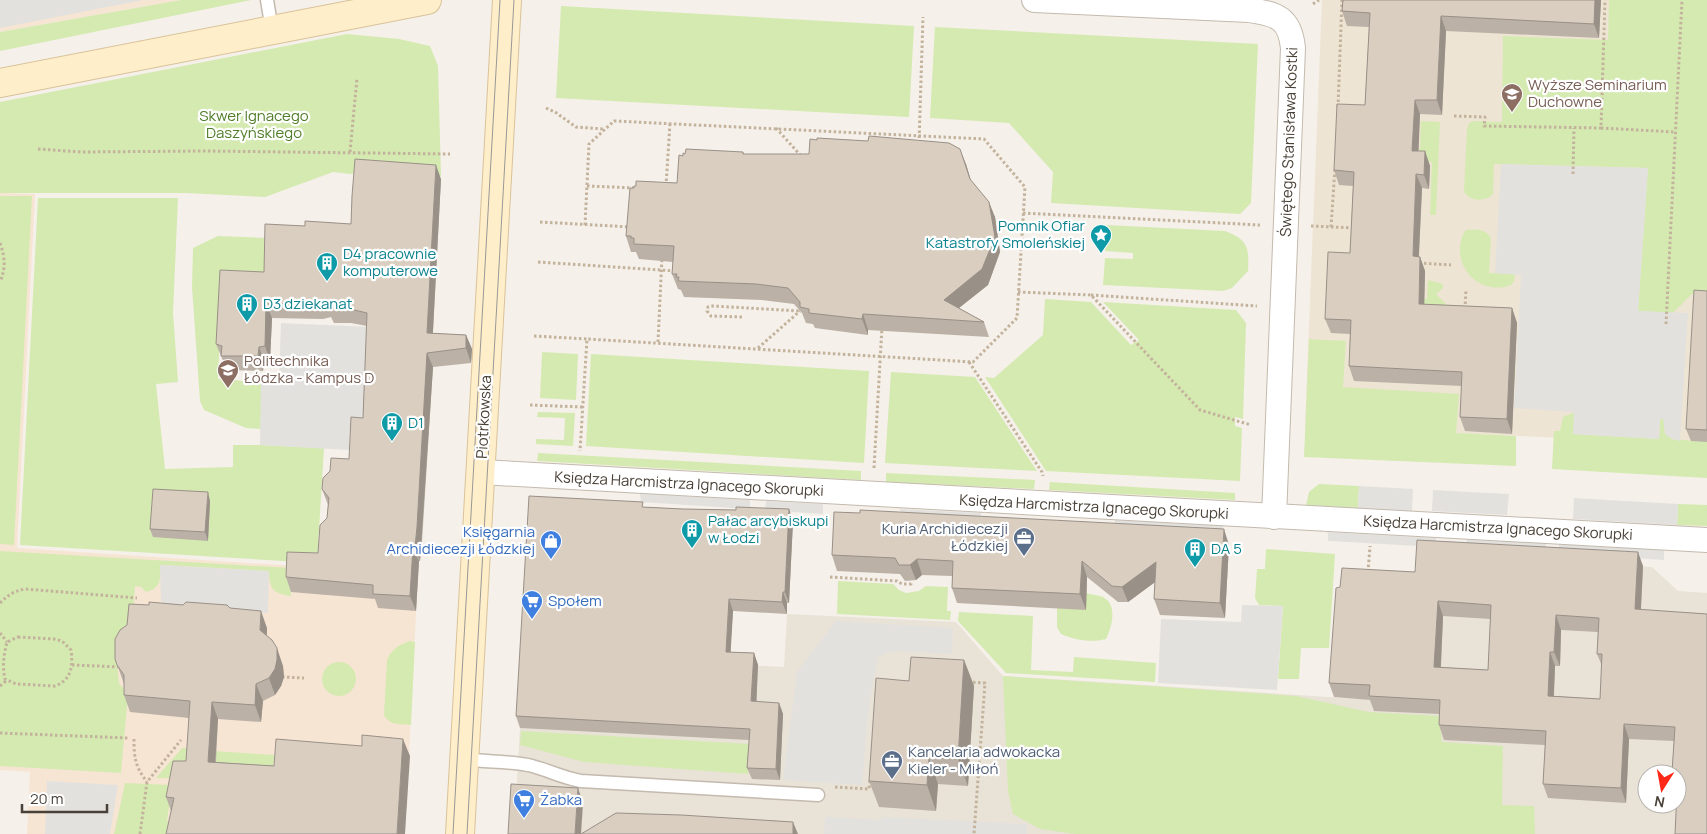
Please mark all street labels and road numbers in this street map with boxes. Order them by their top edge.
street label: Świętego Stanisława Kostki [1275,47,1302,237]
street label: Piotrkowska [471,375,496,459]
street label: Księdza Harcmistrza Ignacego Skorupki [554,466,824,501]
street label: Księdza Harcmistrza Ignacego Skorupki [959,489,1229,524]
street label: Księdza Harcmistrza Ignacego Skorupki [1363,510,1633,545]

